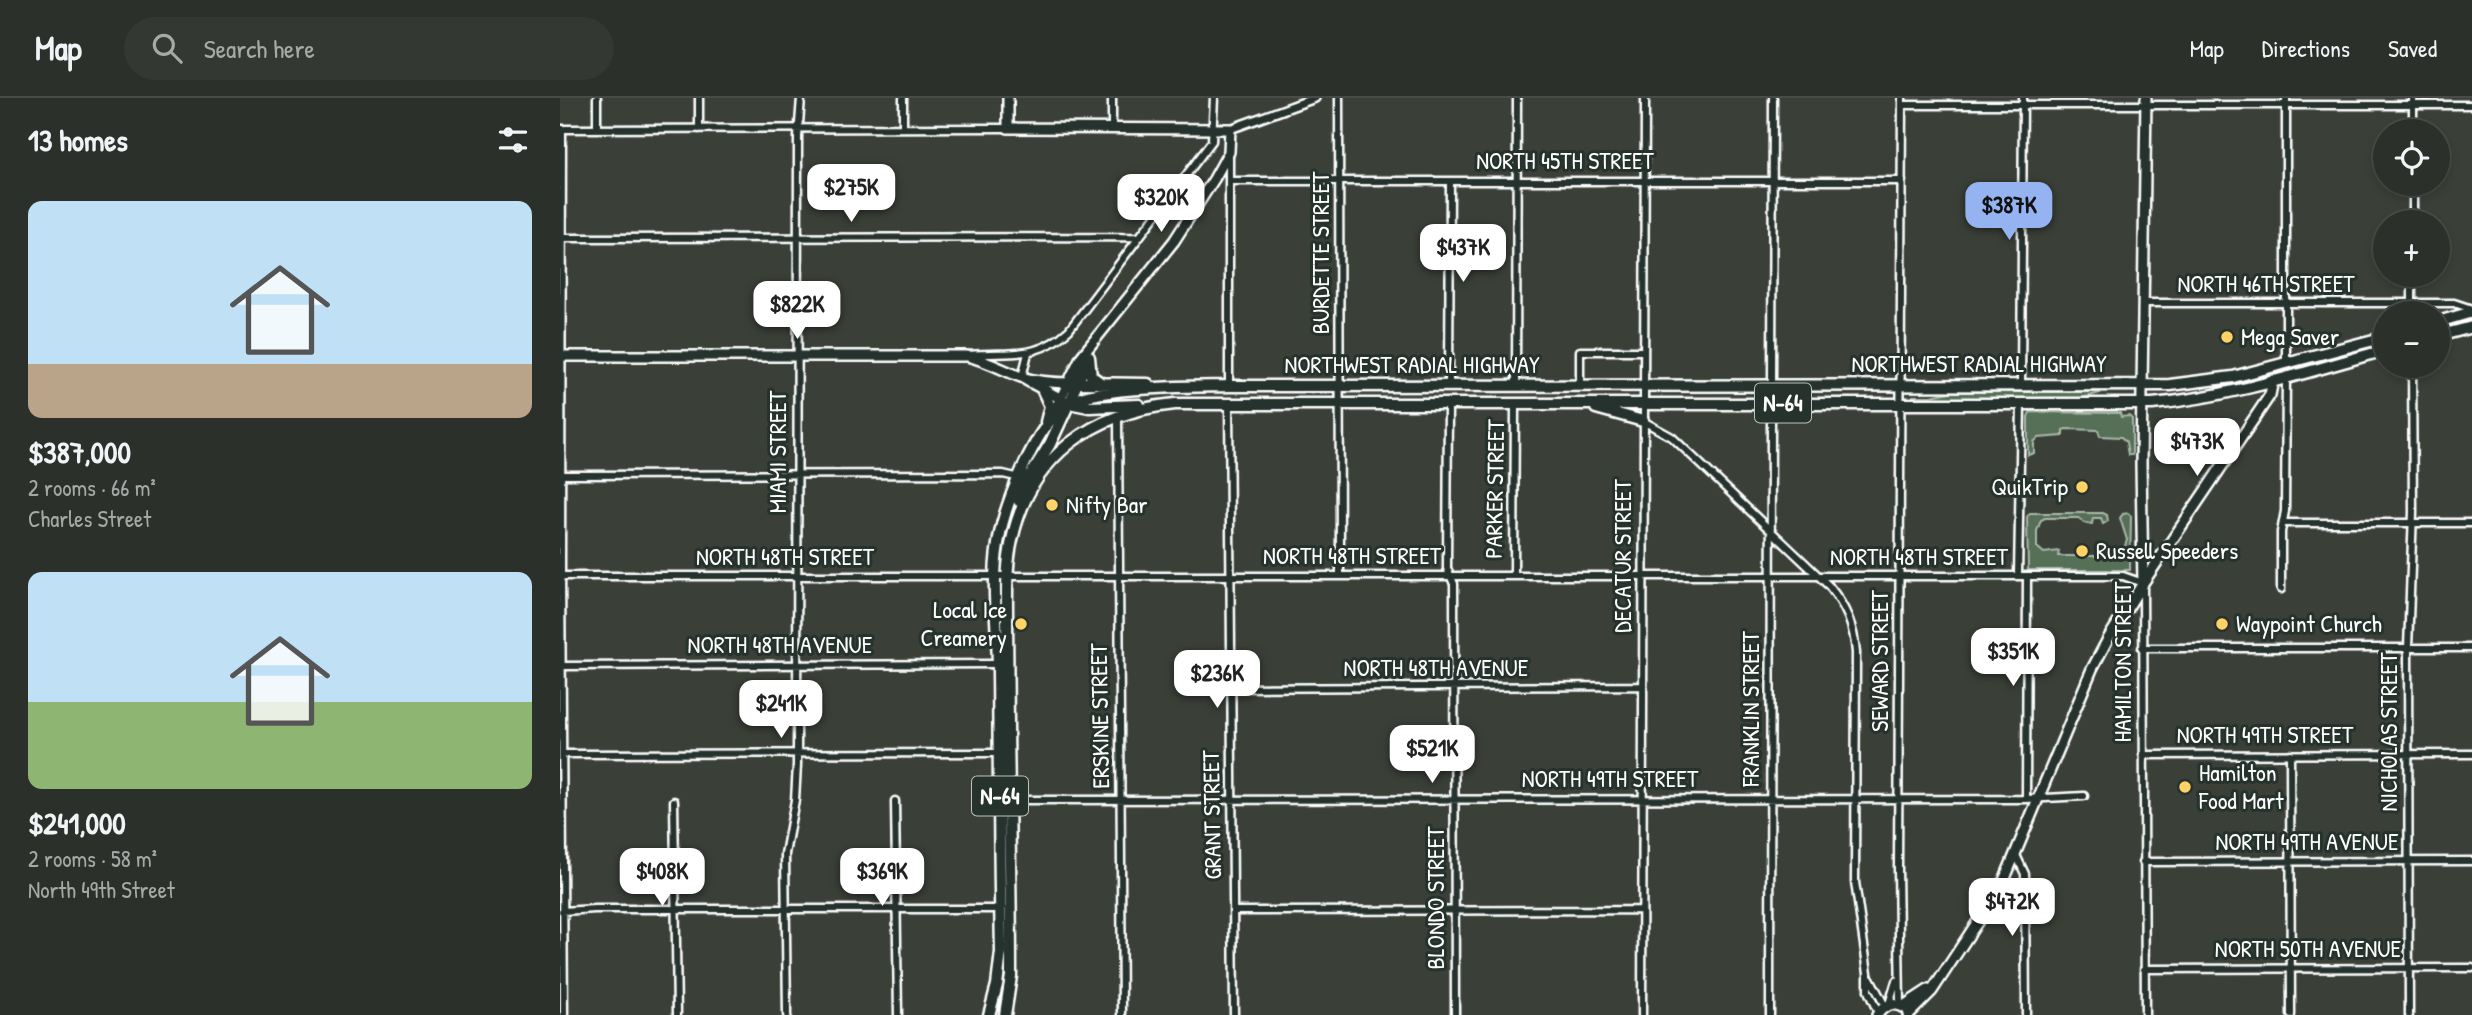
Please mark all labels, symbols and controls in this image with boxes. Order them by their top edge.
search box [124,17,614,80]
text: Map [35,26,82,70]
icon: search [148,29,186,67]
text: Search here [204,31,315,66]
text: Map [2190,32,2224,64]
text: Directions [2262,32,2350,64]
text: Saved [2388,32,2437,64]
map controls [2373,119,2450,378]
button: locate [2373,119,2450,196]
text: 13 homes [28,120,128,160]
icon: filters [494,121,532,159]
street label: NORTH 45TH STREET [1476,144,1655,176]
pin: $275K [802,164,900,224]
text: $275K [823,171,879,202]
street label: BURDETTE STREET [1304,171,1336,334]
pin: $320K [1112,174,1210,234]
text: $320K [1133,181,1189,212]
pin: $387K [1960,183,2058,242]
text: $387K [1981,189,2037,220]
button: + [2373,210,2450,287]
pin: $437K [1414,225,1512,284]
text: $437K [1436,231,1490,262]
icon: home [217,247,343,373]
street label: NORTH 46TH STREET [2177,267,2355,299]
pin: $822K [748,282,846,341]
text: $822K [769,288,825,319]
button: − [2373,301,2450,378]
place label: Mega Saver [2241,320,2339,352]
marker: Mega Saver [2219,329,2235,345]
street label: NORTHWEST RADIAL HIGHWAY [1851,347,2107,379]
street label: NORTHWEST RADIAL HIGHWAY [1284,348,1540,380]
road number: N-64 [1755,384,1811,422]
street label: MIAMI STREET [761,390,793,513]
street label: PARKER STREET [1477,418,1511,559]
pin: $473K [2148,418,2246,478]
text: $473K [2170,425,2224,456]
text: $387,000 [28,432,131,472]
place label: QuikTrip [1991,470,2068,502]
text: 2 rooms · 66 m² [28,472,156,503]
street label: DECATUR STREET [1606,479,1638,633]
marker: QuikTrip [2074,479,2090,495]
place label: Nifty Bar [1066,488,1148,520]
marker: Nifty Bar [1044,497,1060,513]
text: Charles Street [28,503,151,534]
place label: Russell Speeders [2096,534,2238,566]
street label: NORTH 48TH STREET [1263,539,1442,571]
street label: NORTH 48TH STREET [696,540,875,572]
street label: NORTH 48TH STREET [1830,540,2009,572]
marker: Russell Speeders [2074,543,2090,559]
street label: HAMILTON STREET [2106,581,2138,742]
street label: SEWARD STREET [1863,589,1895,732]
place label: Local Ice Creamery [920,593,1007,653]
place label: Waypoint Church [2236,607,2382,639]
marker: Local Ice Creamery [1013,616,1029,632]
marker: Waypoint Church [2214,616,2230,632]
icon: home [217,618,343,744]
street label: NORTH 48TH AVENUE [688,628,873,660]
pin: $351K [1964,628,2062,688]
street label: FRANKLIN STREET [1734,631,1766,788]
text: $351K [1987,635,2039,666]
street label: ERSKINE STREET [1082,642,1116,789]
pin: $236K [1168,650,1266,710]
street label: NORTH 48TH AVENUE [1344,651,1529,683]
street label: NICHOLAS STREET [2372,652,2404,811]
text: $236K [1190,657,1244,688]
pin: $241K [732,680,830,740]
text: $241K [755,687,807,718]
street label: NORTH 49TH STREET [2177,718,2354,750]
pin: $521K [1383,726,1481,785]
text: $521K [1406,732,1458,763]
street label: GRANT STREET [1194,749,1228,880]
place label: Hamilton Food Mart [2198,756,2284,816]
street label: NORTH 49TH STREET [1522,762,1699,794]
road number: N-64 [972,776,1028,816]
marker: Hamilton Food Mart [2177,779,2193,795]
text: $241,000 [28,803,126,843]
street label: NORTH 49TH AVENUE [2215,825,2399,857]
street label: BLONDO STREET [1419,826,1451,970]
text: 2 rooms · 58 m² [28,843,157,874]
pin: $408K [613,848,711,908]
pin: $369K [833,848,931,908]
text: $408K [636,855,688,886]
text: $369K [856,855,908,886]
text: North 49th Street [28,874,175,905]
pin: $472K [1963,878,2061,938]
text: $472K [1985,885,2039,916]
street label: NORTH 50TH AVENUE [2215,932,2402,964]

